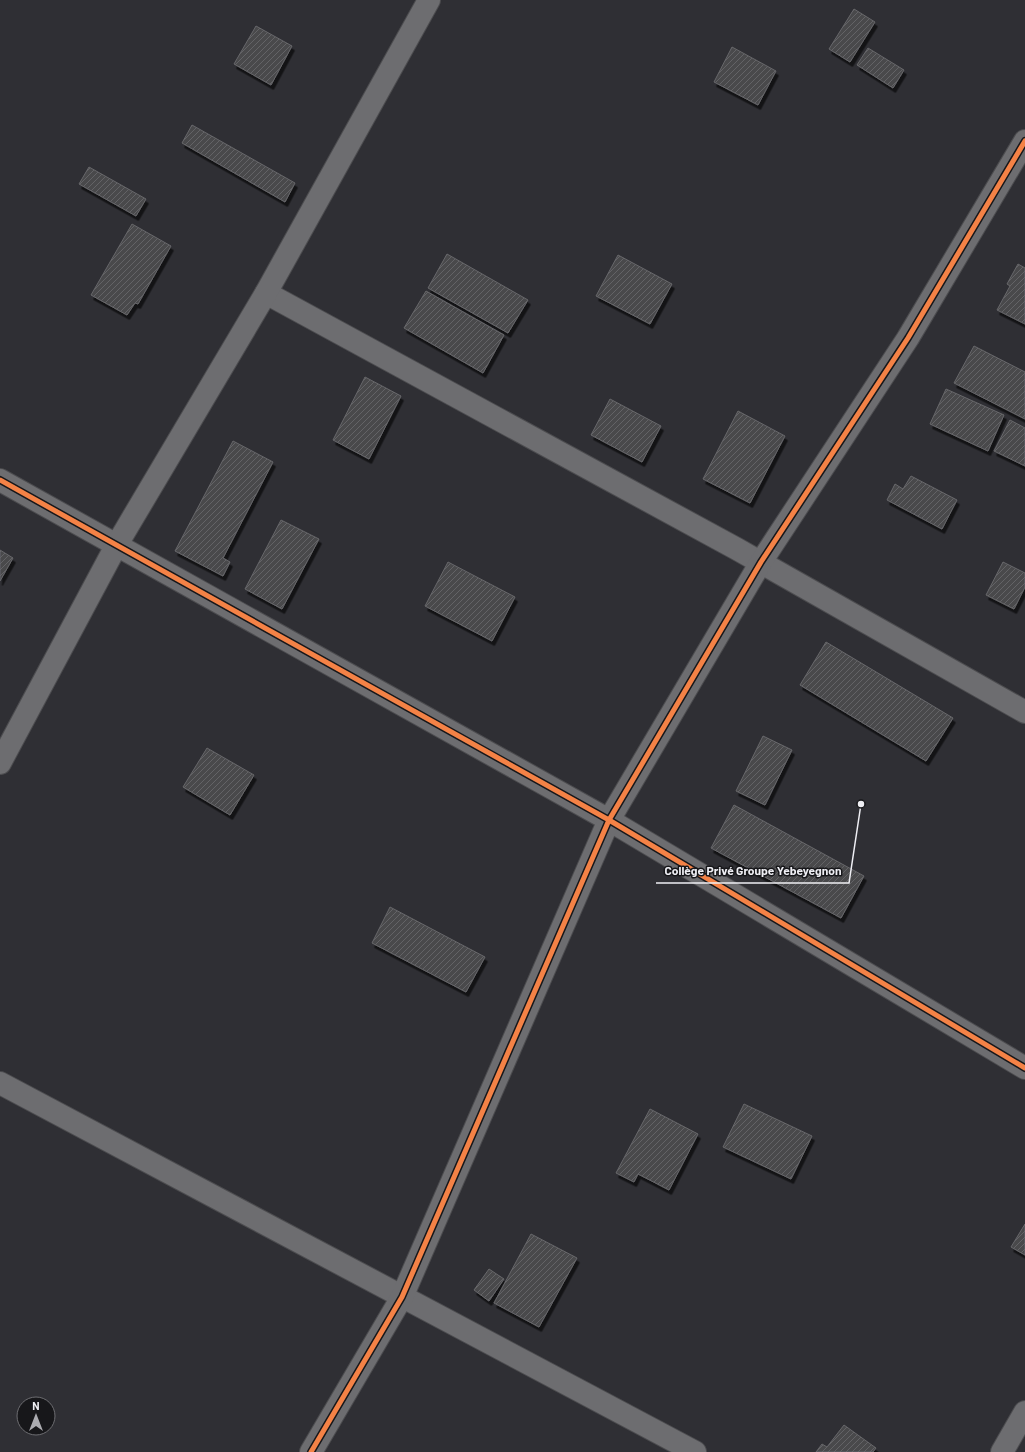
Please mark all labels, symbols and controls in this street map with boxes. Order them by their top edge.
callout: Collège Privé Groupe Yebeyegnon [656,859,849,883]
text: Collège Privé Groupe Yebeyegnon [665,863,841,877]
north arrow [16,1396,56,1436]
text: N [32,1399,40,1412]

